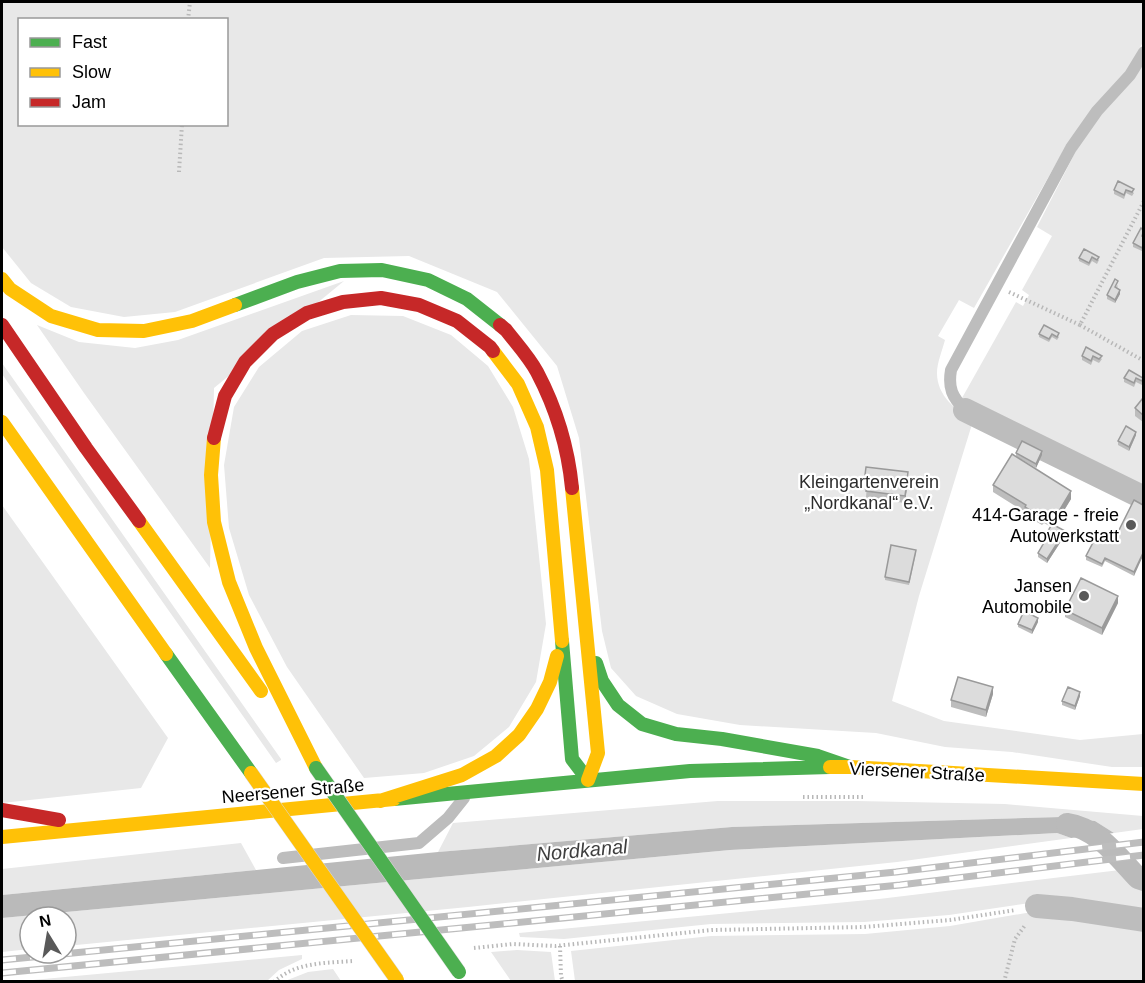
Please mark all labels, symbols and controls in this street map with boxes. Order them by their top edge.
legend [18,18,228,126]
text: Fast [72,32,107,52]
text: Slow [72,62,112,82]
text: Jam [72,92,106,112]
park label: Kleingartenverein „Nordkanal“ e.V. [799,472,939,513]
place label: 414-Garage - freie Autowerkstatt [972,505,1119,546]
marker: 414-Garage - freie Autowerkstatt [1124,518,1138,532]
place label: Jansen Automobile [982,576,1072,617]
marker: Jansen Automobile [1077,589,1091,603]
street label: Viersener Straße [849,758,985,786]
street label: Neersener Straße [221,775,365,807]
water label: Nordkanal [536,835,629,865]
north arrow [18,905,78,965]
text: N [38,911,53,930]

